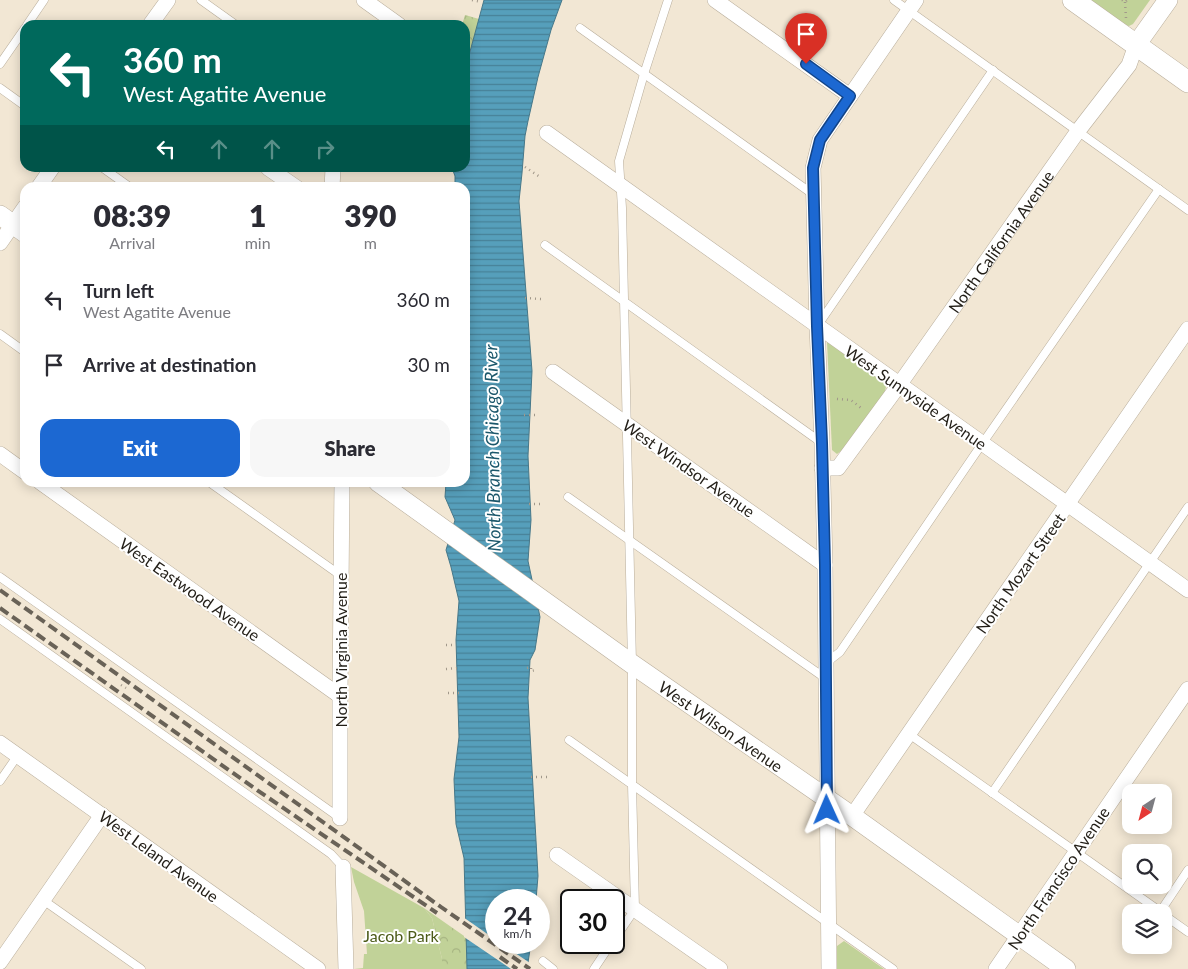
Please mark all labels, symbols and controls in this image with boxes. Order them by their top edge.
pin [785,13,827,64]
icon: arrive [792,20,820,48]
text: 360 m [123,38,222,80]
icon: left [40,40,105,105]
text: West Agatite Avenue [123,80,326,107]
icon: left [152,135,180,163]
icon: ahead [205,135,233,163]
icon: ahead [258,135,286,163]
icon: right [311,135,339,163]
street label: North California Avenue [944,166,1057,316]
text: 08:39 [94,197,171,233]
text: 1 [249,197,266,233]
text: 390 [344,197,396,233]
text: Arrival [109,233,155,252]
text: min [245,233,271,252]
text: m [364,233,377,252]
text: Turn left [83,279,154,302]
icon: left [40,286,68,314]
text: 360 m [396,288,450,311]
text: West Agatite Avenue [83,302,231,321]
street label: West Sunnyside Avenue [841,341,991,453]
water label: North Branch Chicago River [479,343,505,552]
icon: arrive [40,351,68,379]
text: Arrive at destination [83,353,256,376]
text: 30 m [407,353,450,376]
street label: West Windsor Avenue [619,415,759,521]
button: Exit [40,419,240,477]
button: Share [250,419,450,477]
street label: North Mozart Street [971,509,1069,637]
street label: West Eastwood Avenue [116,533,264,645]
street label: North Virginia Avenue [331,573,350,727]
street label: West Wilson Avenue [656,676,787,775]
position arrow [800,783,852,835]
north arrow [1122,784,1172,834]
map controls [1122,784,1172,954]
street label: North Francisco Avenue [1003,803,1113,953]
street label: West Leland Avenue [96,806,222,906]
button: search [1122,844,1172,894]
speed limit sign: 30 [560,889,625,954]
text: 24 [503,900,532,930]
button: layers [1122,904,1172,954]
park label: Jacob Park [363,926,440,945]
text: km/h [503,926,532,941]

